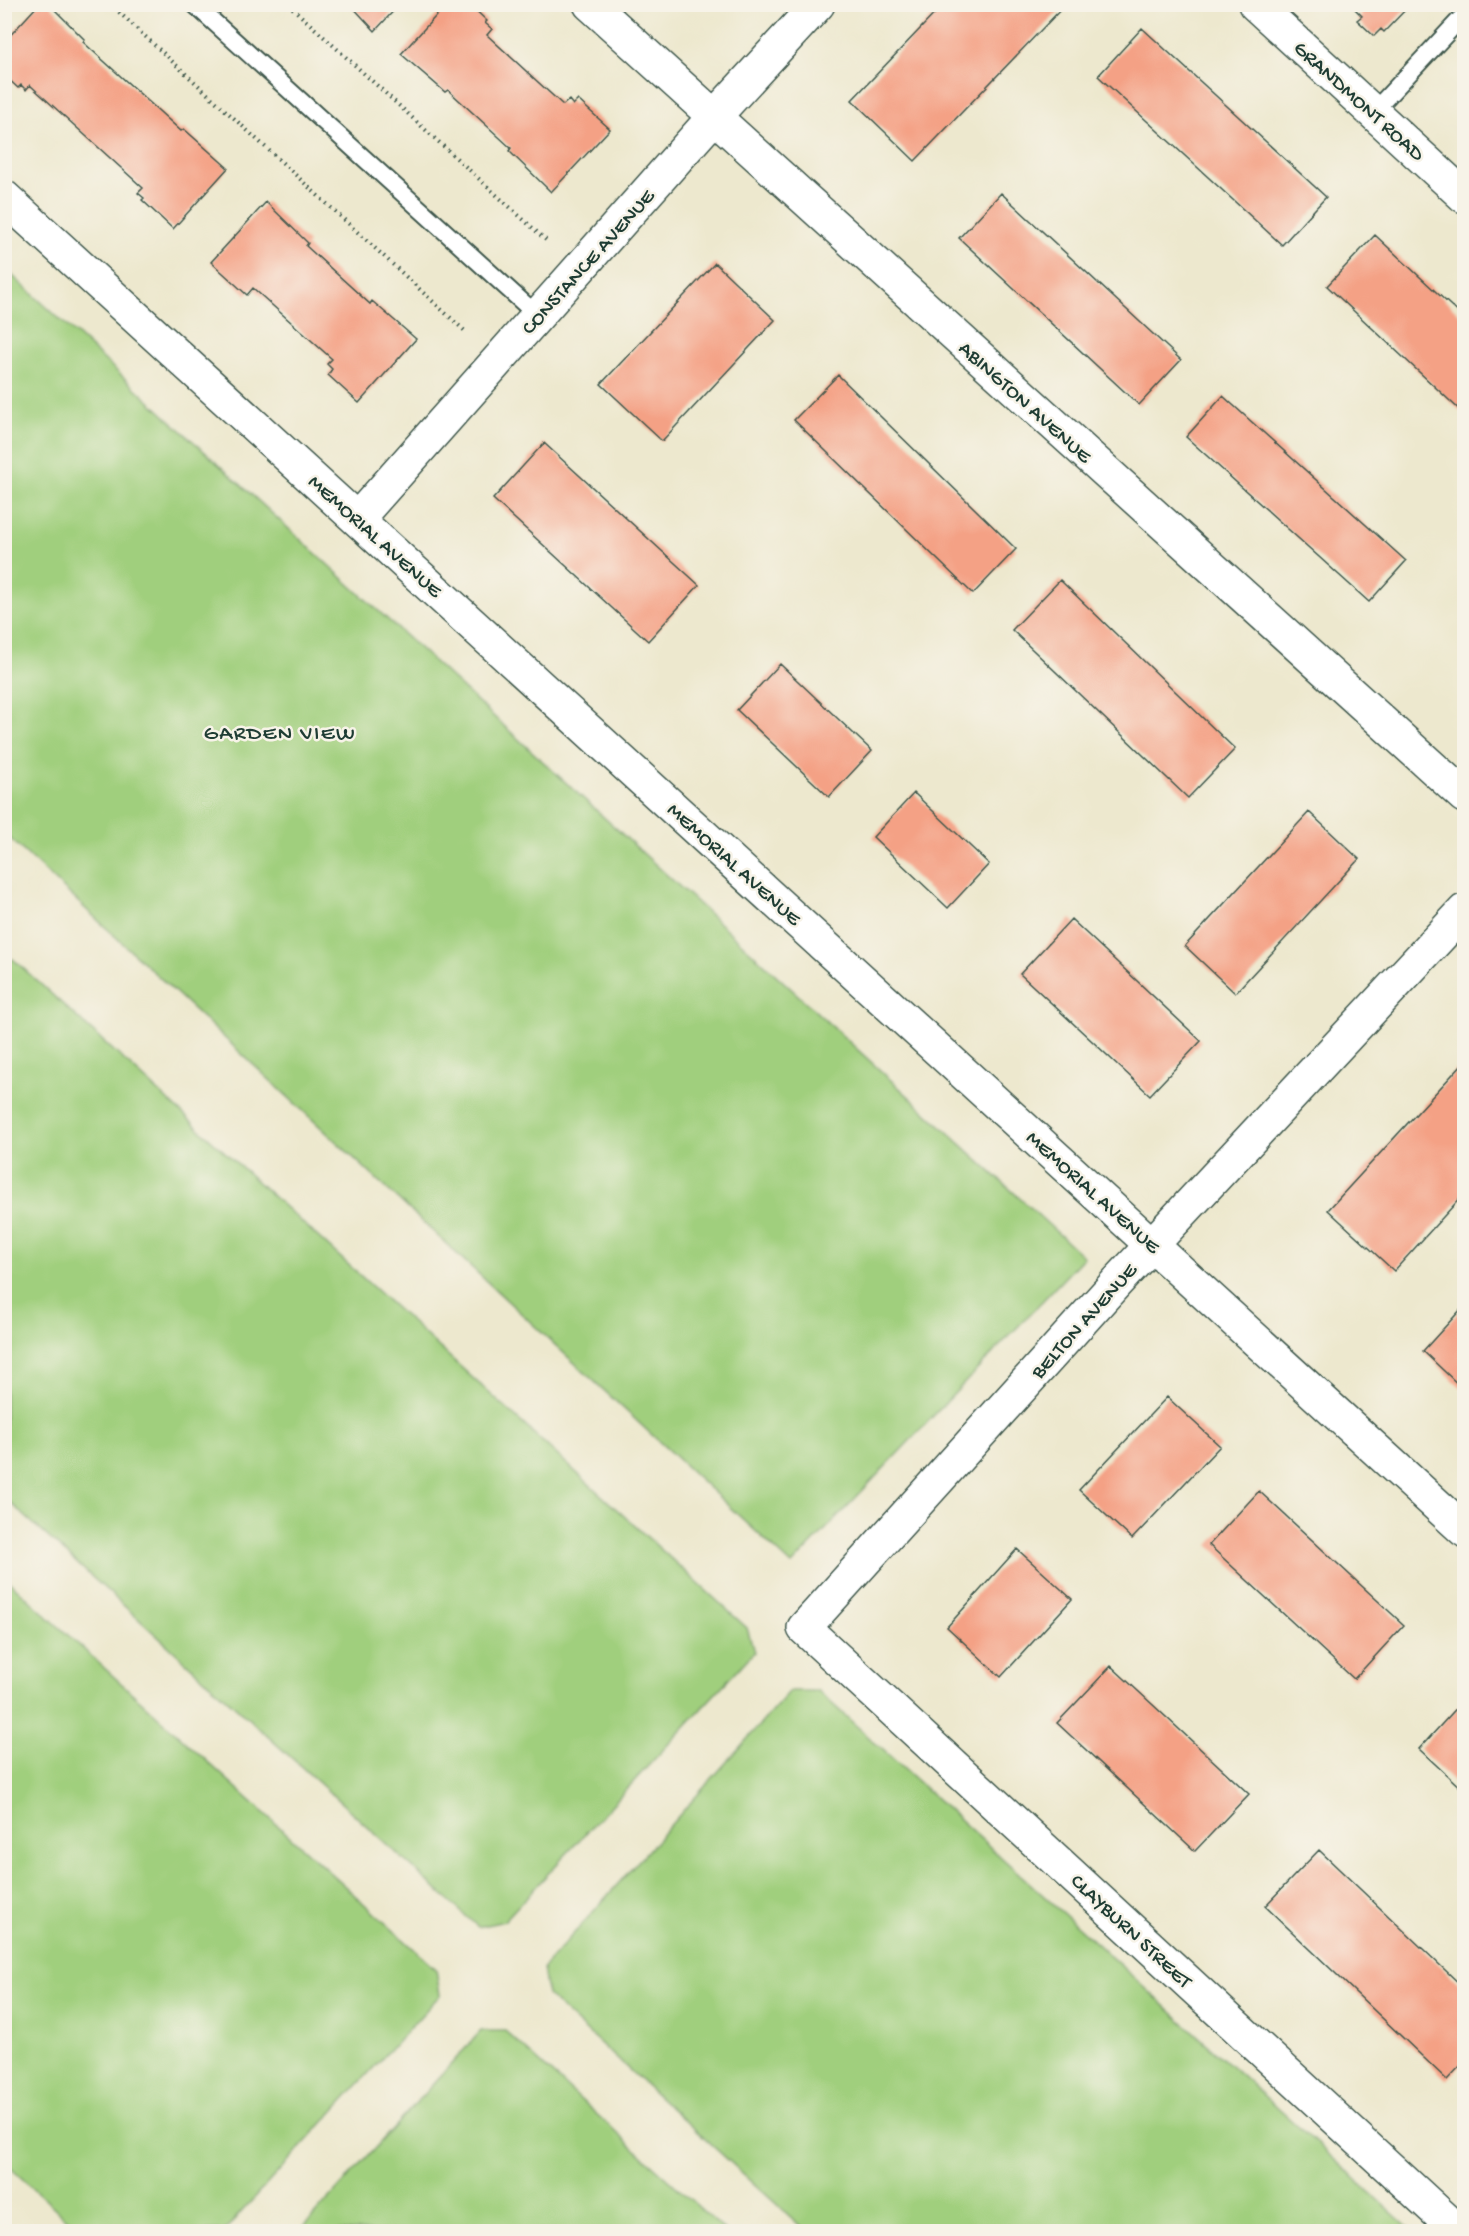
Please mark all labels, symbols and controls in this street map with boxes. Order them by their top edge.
street label: GRANDMONT ROAD [1287,37,1429,168]
street label: CONSTANCE AVENUE [518,185,662,341]
street label: ABINGTON AVENUE [952,337,1096,471]
street label: MEMORIAL AVENUE [301,471,447,605]
district label: GARDEN VIEW [204,722,356,748]
street label: MEMORIAL AVENUE [660,799,806,933]
street label: MEMORIAL AVENUE [1019,1127,1165,1261]
street label: BELTON AVENUE [1026,1259,1145,1386]
street label: CLAYBURN STREET [1064,1870,1196,1996]

